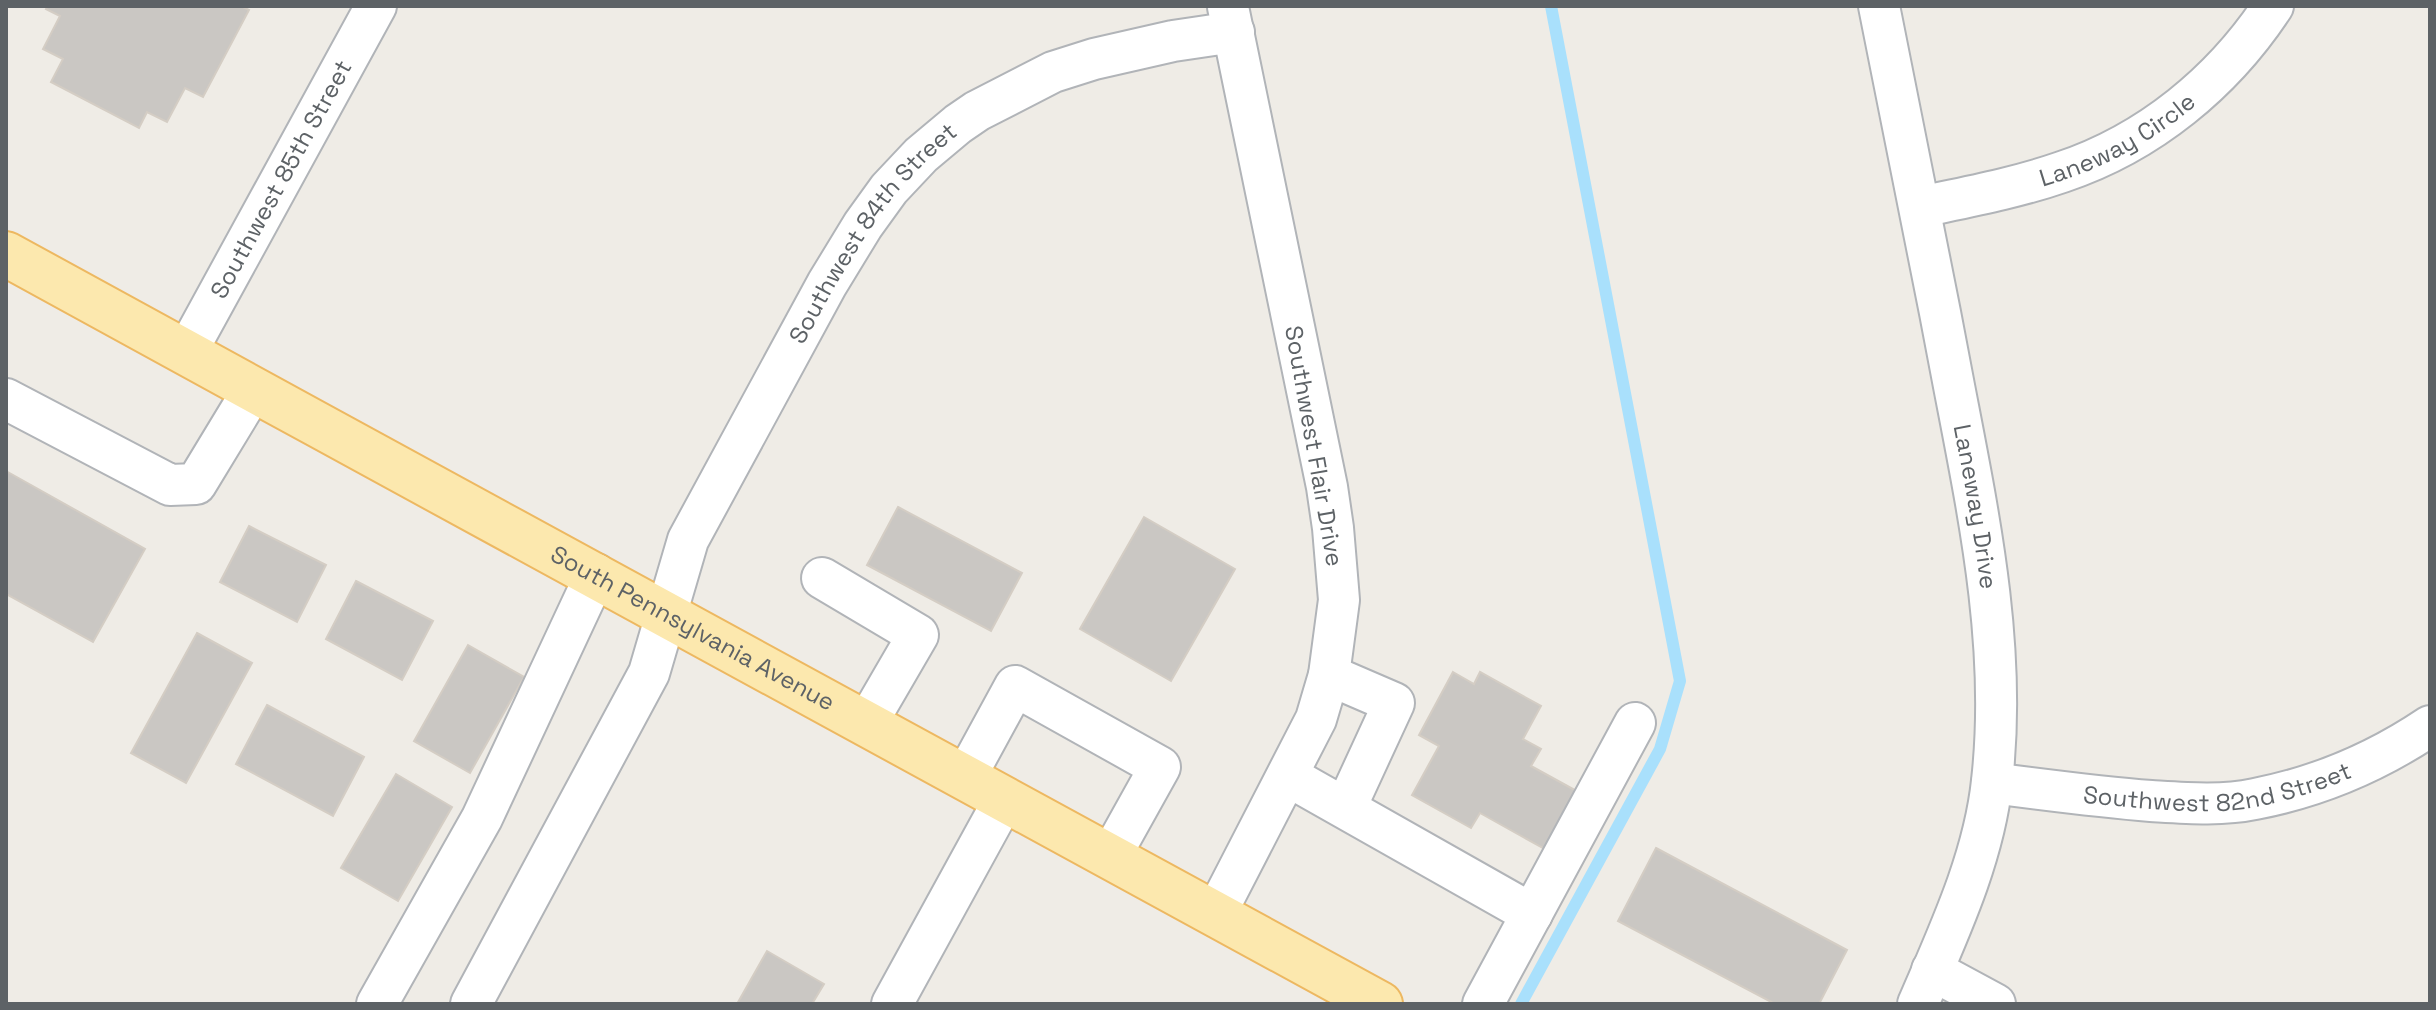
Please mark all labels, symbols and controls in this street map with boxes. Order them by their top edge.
street label: Southwest 85th Street [203,54,358,304]
street label: Laneway Circle [2035,86,2201,193]
street label: Southwest 84th Street [782,116,963,349]
street label: Southwest Flair Drive [1278,323,1351,569]
street label: Laneway Drive [1947,422,2005,591]
street label: South Pennsylvania Avenue [545,538,840,717]
street label: Southwest 82nd Street [2082,755,2356,818]

